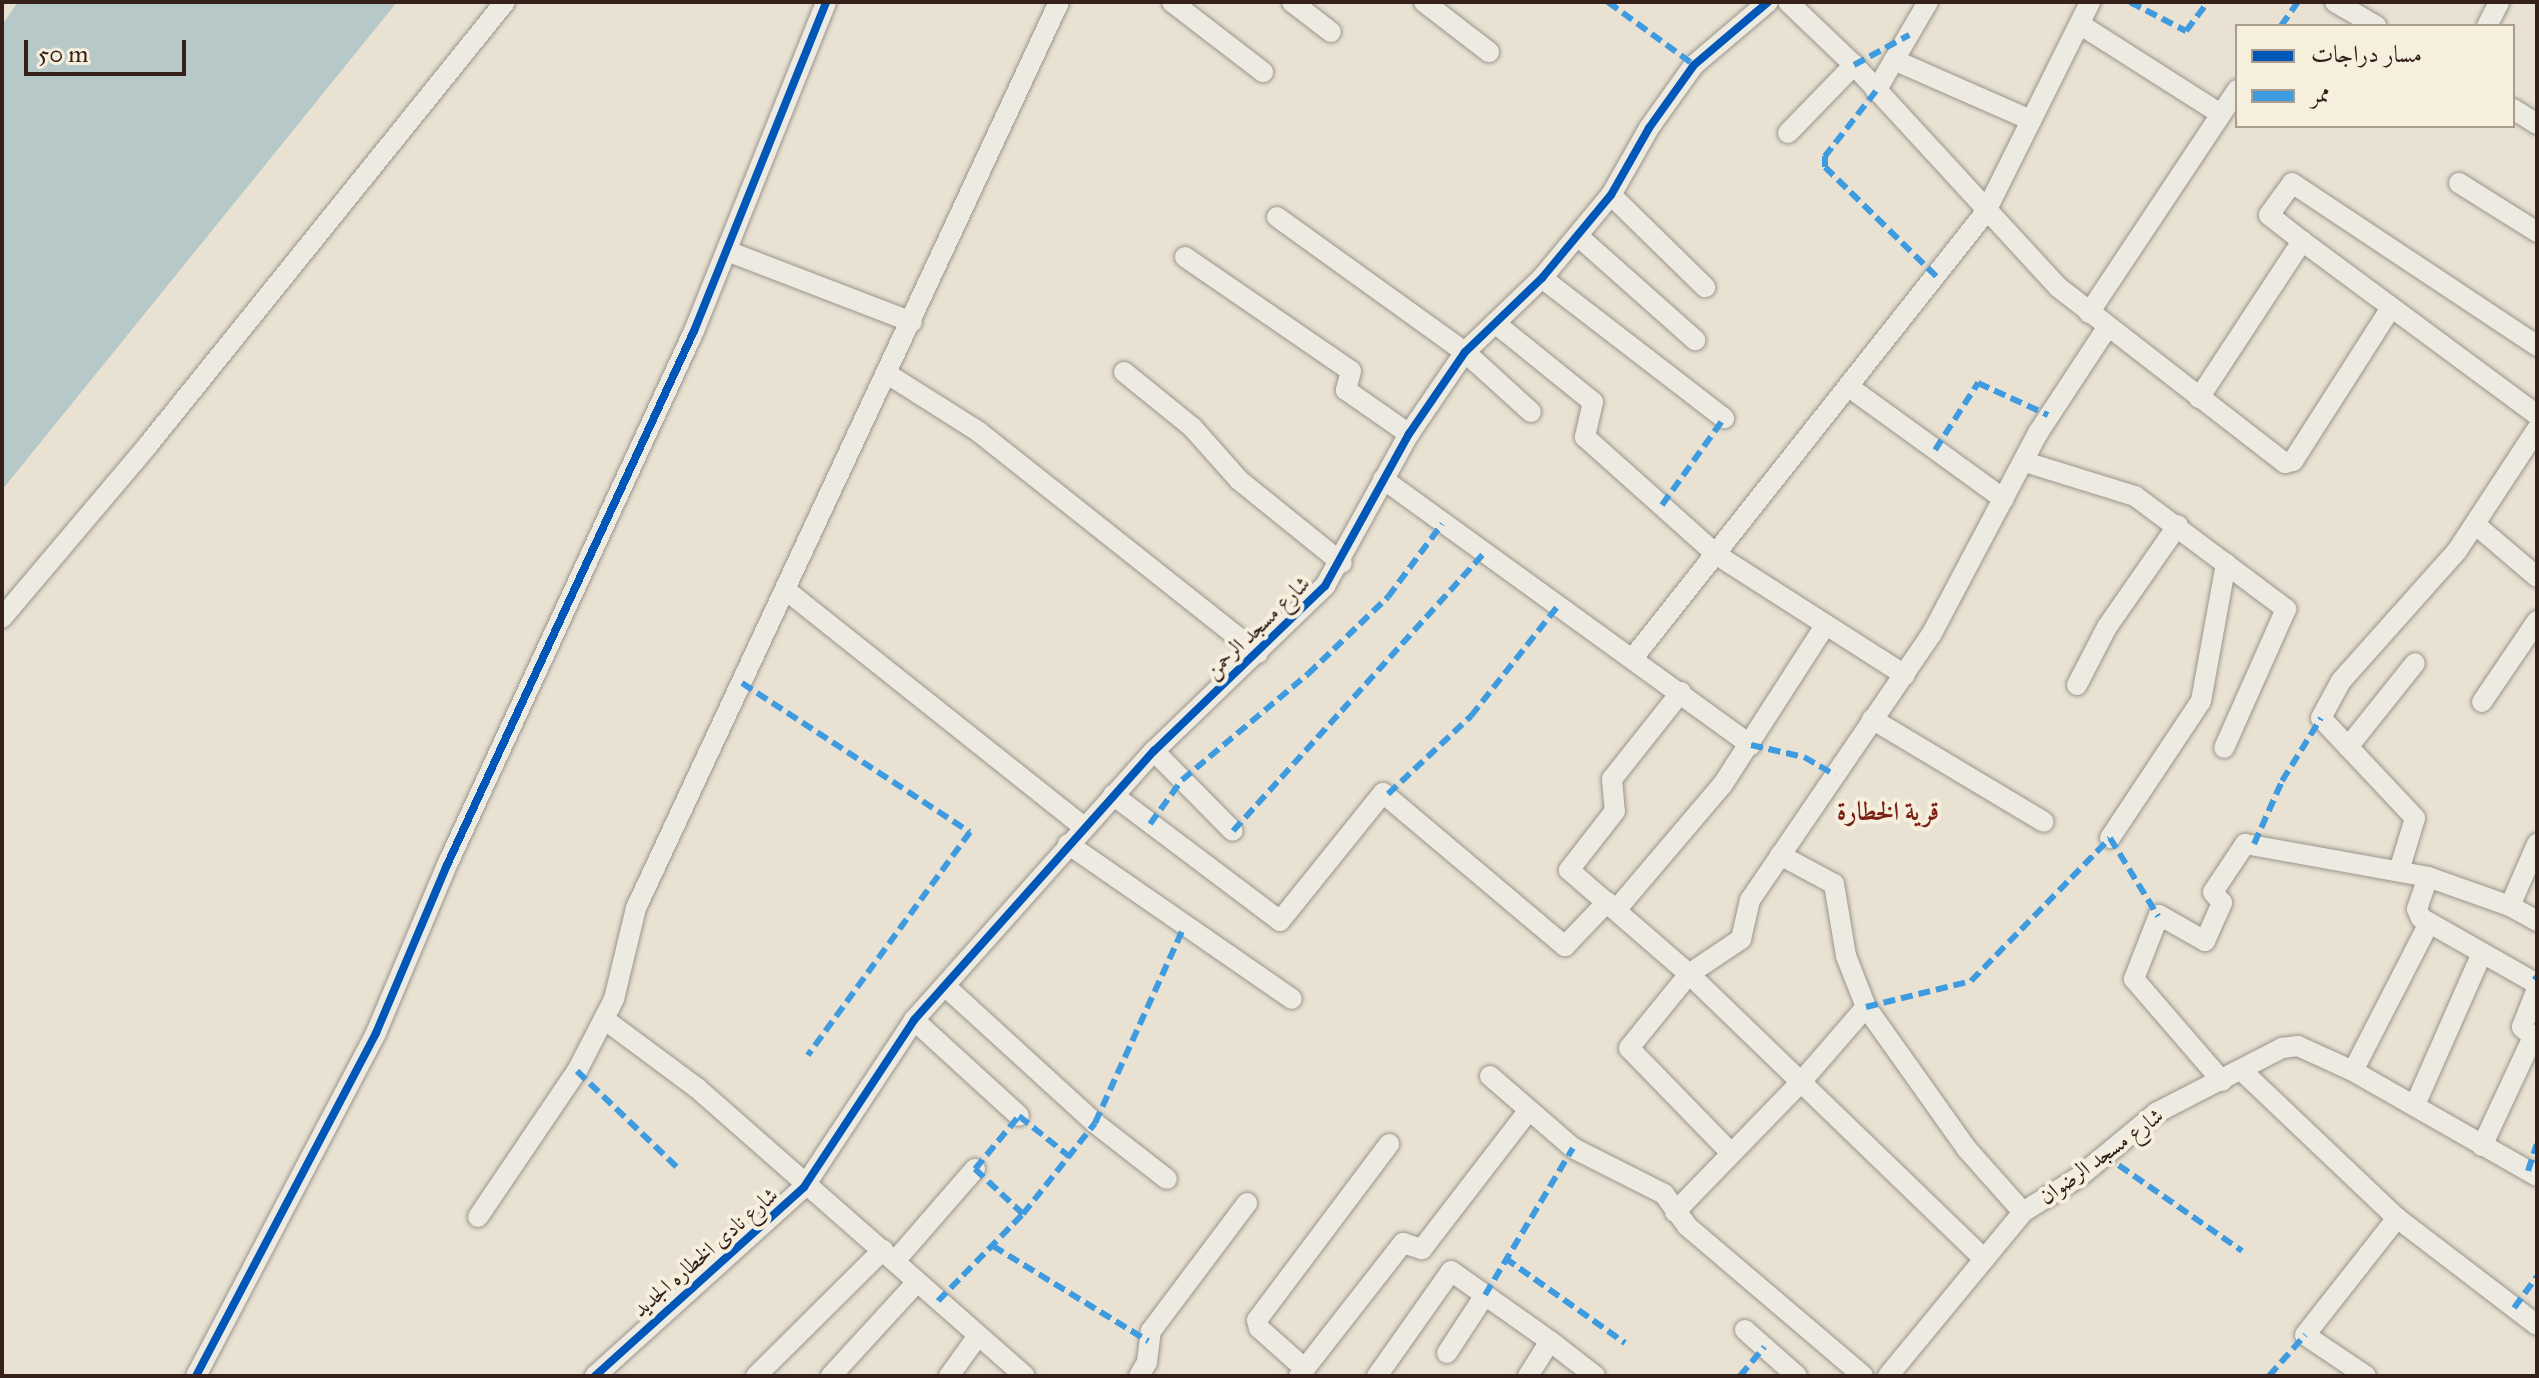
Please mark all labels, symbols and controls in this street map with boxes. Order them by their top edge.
scale bar [28,24,190,74]
legend [2235,24,2515,128]
text: 50 m [38,39,88,69]
text: مسار دراجات [2311,39,2422,69]
text: ممر [2311,79,2330,109]
street label: شارع مسجد الرحمن [1199,570,1315,684]
district label: قرية الخطارة [1837,796,1939,828]
street label: شارع مسجد الرضوان [2034,1102,2168,1210]
street label: شارع نادى الخطاره الجديد [627,1182,783,1322]

